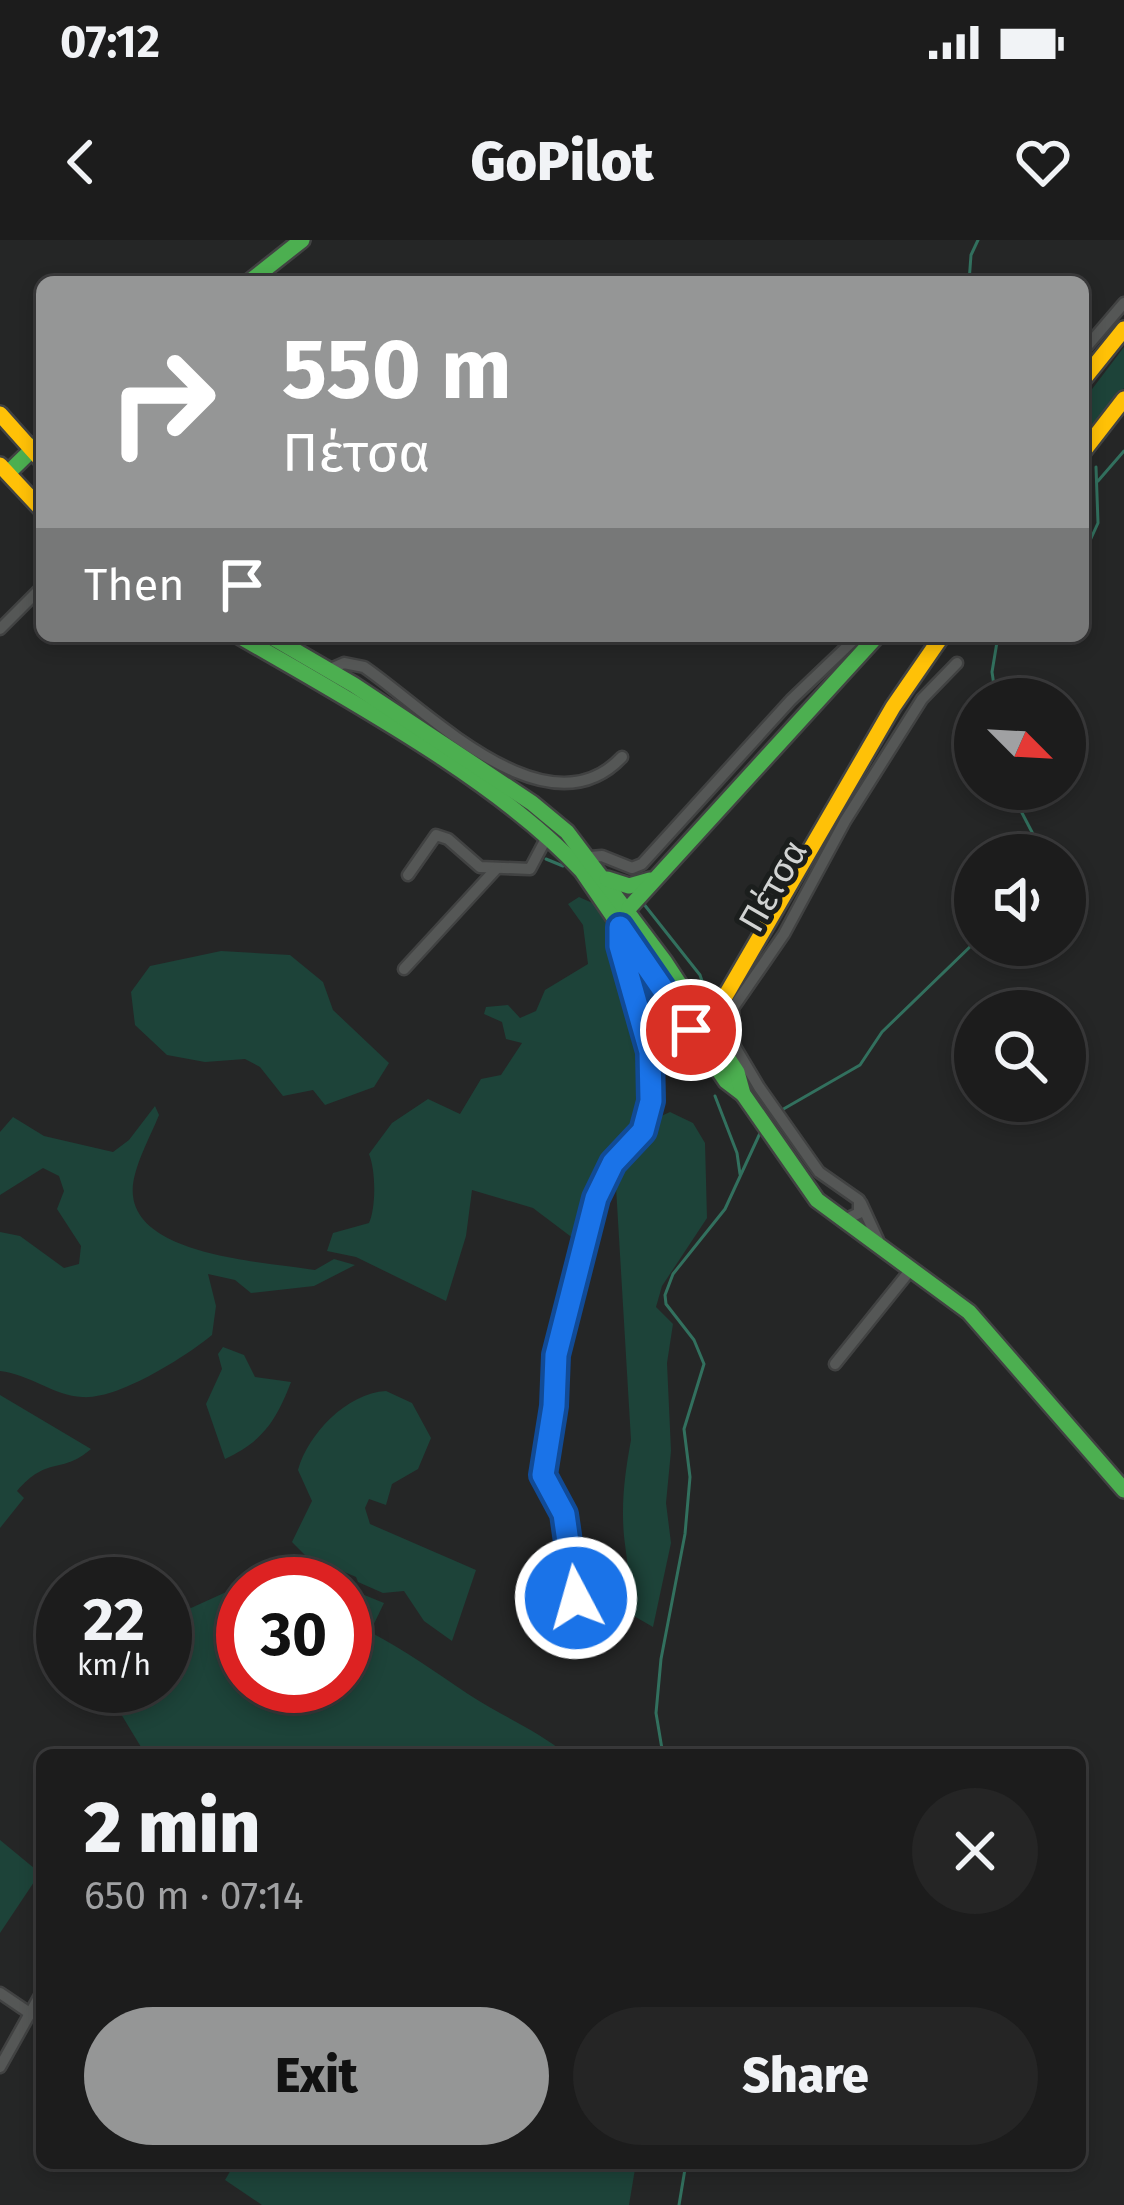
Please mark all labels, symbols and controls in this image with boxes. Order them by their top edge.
text: 07:12 [60,15,160,69]
icon: back [48,129,114,195]
icon: heart [1010,129,1076,195]
text: GoPilot [470,130,654,194]
text: 550 m [282,319,512,420]
icon: right [84,324,240,480]
text: Πέτσα [282,421,430,485]
icon: arrive [209,552,275,618]
text: Then [84,558,185,612]
north arrow [954,678,1086,810]
map controls [954,678,1086,1122]
street label: Πέτσα [729,832,817,940]
button: sound [954,834,1086,966]
pin [640,979,742,1081]
button: search [954,990,1086,1122]
icon: arrive [658,997,724,1063]
position arrow [513,1535,639,1661]
speed limit sign: 30 [216,1557,372,1713]
text: 22 [83,1584,145,1656]
text: km/h [77,1647,151,1683]
text: 2 min [84,1785,260,1871]
button: close [912,1788,1038,1914]
text: 650 m · 07:14 [84,1873,303,1919]
button: Exit [84,2007,549,2145]
button: Share [573,2007,1038,2145]

